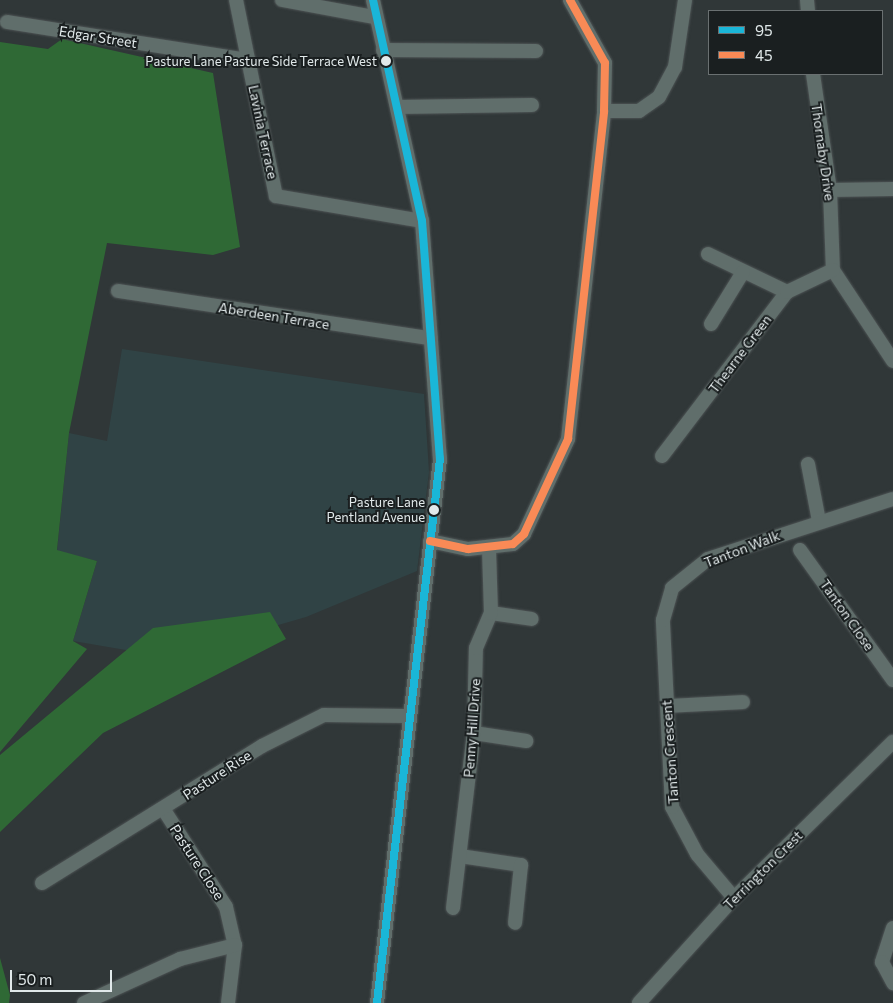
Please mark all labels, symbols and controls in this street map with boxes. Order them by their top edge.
legend [708,10,883,75]
text: 95 [755,21,773,39]
street label: Edgar Street [58,23,138,51]
text: 45 [755,46,773,64]
place label: Pasture Lane Pasture Side Terrace West [145,53,377,69]
marker: Pasture Lane Pasture Side Terrace West [381,56,391,66]
street label: Lavinia Terrace [245,84,281,180]
street label: Thornaby Drive [808,102,838,202]
street label: Aberdeen Terrace [217,299,331,333]
street label: Thearne Green [705,311,775,397]
place label: Pasture Lane Pentland Avenue [327,495,425,526]
marker: Pasture Lane Pentland Avenue [429,505,439,515]
street label: Tanton Walk [702,527,782,571]
street label: Tanton Close [816,576,878,654]
street label: Penny Hill Drive [460,678,484,778]
street label: Tanton Crescent [658,699,682,805]
street label: Pasture Rise [180,747,254,803]
street label: Pasture Close [166,821,228,903]
street label: Terrington Crest [720,827,806,913]
scale bar [12,960,115,992]
text: 50 m [18,970,52,988]

